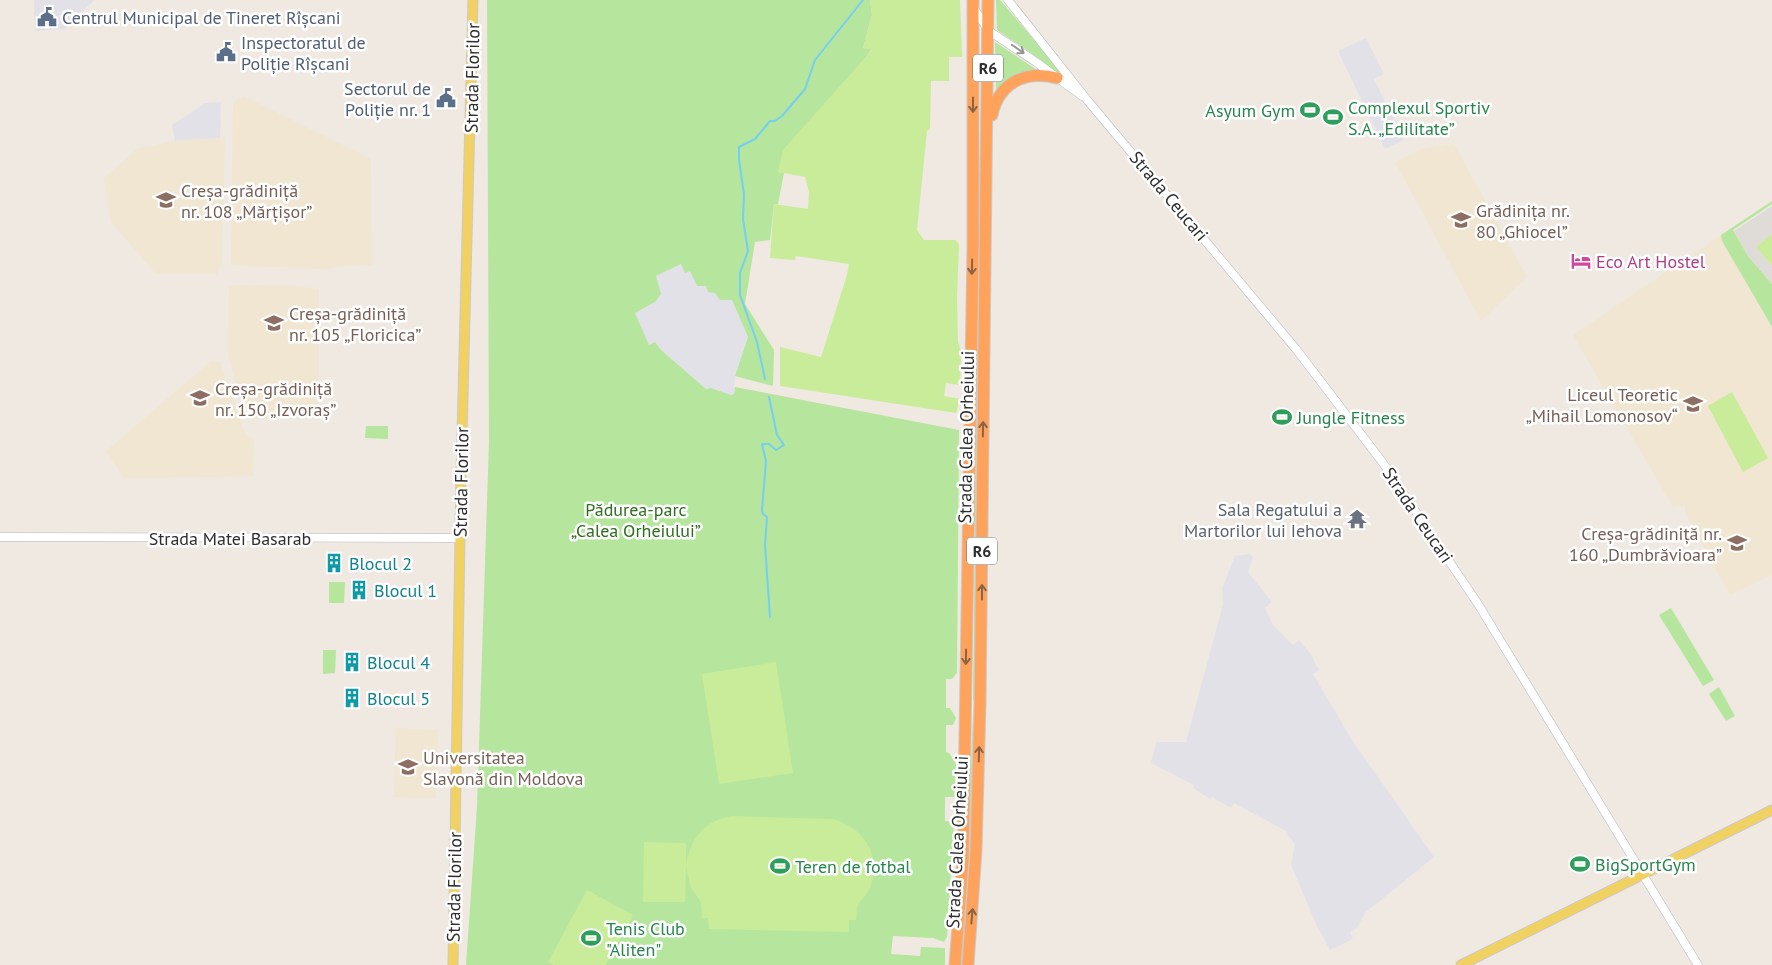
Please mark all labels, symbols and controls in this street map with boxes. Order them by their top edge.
public building icon: Centrul Municipal de Tineret Rîșcani [36,6,58,28]
place label: Centrul Municipal de Tineret Rîșcani [62,6,341,29]
street label: Strada Florilor [460,23,484,133]
place label: Inspectoratul de Poliție Rîșcani [241,31,366,75]
public building icon: Inspectoratul de Poliție Rîșcani [215,41,237,63]
one-way arrow [1011,44,1025,54]
road number: R6 [973,54,1003,82]
place label: Sectorul de Poliție nr. 1 [344,77,431,121]
public building icon: Sectorul de Poliție nr. 1 [435,87,457,109]
one-way arrow [968,96,978,113]
place label: Complexul Sportiv S.A. „Edilitate” [1348,96,1490,140]
place label: Asyum Gym [1205,99,1295,122]
sports icon: Asyum Gym [1299,99,1321,121]
sports icon: Complexul Sportiv S.A. „Edilitate” [1322,106,1344,128]
street label: Strada Ceucari [1125,146,1213,246]
place label: Creșa-grădiniță nr. 108 „Mărțișor” [181,179,313,223]
school or university icon: Creșa-grădiniță nr. 108 „Mărțișor” [155,189,177,211]
place label: Grădinița nr. 80 „Ghiocel” [1476,199,1570,243]
school or university icon: Grădinița nr. 80 „Ghiocel” [1450,209,1472,231]
hotel icon: Eco Art Hostel [1570,250,1592,272]
place label: Eco Art Hostel [1596,250,1706,273]
one-way arrow [968,259,977,275]
place label: Creșa-grădiniță nr. 105 „Floricica” [289,302,421,346]
school or university icon: Creșa-grădiniță nr. 105 „Floricica” [263,312,285,334]
street label: Strada Calea Orheiului [953,350,979,524]
place label: Creșa-grădiniță nr. 150 „Izvoraș” [215,377,336,421]
place label: Liceul Teoretic „Mihail Lomonosov“ [1526,383,1678,427]
school or university icon: Creșa-grădiniță nr. 150 „Izvoraș” [189,387,211,409]
school or university icon: Liceul Teoretic „Mihail Lomonosov“ [1682,393,1704,415]
sports icon: Jungle Fitness [1271,406,1293,428]
place label: Jungle Fitness [1296,406,1405,429]
one-way arrow [978,421,988,438]
street label: Strada Florilor [449,427,473,537]
street label: Strada Ceucari [1378,463,1458,567]
park label: Pădurea-parc „Calea Orheiului” [571,498,701,542]
place label: Sala Regatului a Martorilor lui Iehova [1184,498,1342,542]
temple icon: Sala Regatului a Martorilor lui Iehova [1346,508,1368,530]
place label: Creșa-grădiniță nr. 160 „Dumbrăvioara” [1569,522,1722,566]
street label: Strada Matei Basarab [149,527,311,550]
school or university icon: Creșa-grădiniță nr. 160 „Dumbrăvioara” [1726,532,1748,554]
road number: R6 [967,538,997,564]
building icon: Blocul 2 [323,552,345,574]
place label: Blocul 2 [349,552,412,575]
building icon: Blocul 1 [348,579,370,601]
place label: Blocul 1 [374,579,437,602]
one-way arrow [977,584,987,600]
one-way arrow [962,649,971,665]
building icon: Blocul 4 [341,651,363,673]
place label: Blocul 4 [367,651,430,674]
building icon: Blocul 5 [341,687,363,709]
place label: Blocul 5 [367,687,430,710]
place label: Universitatea Slavonă din Moldova [423,746,583,790]
one-way arrow [974,746,984,762]
street label: Strada Calea Orheiului [941,755,973,929]
school or university icon: Universitatea Slavonă din Moldova [397,756,419,778]
street label: Strada Florilor [442,832,466,942]
sports icon: BigSportGym [1569,853,1591,875]
place label: BigSportGym [1595,853,1696,876]
sports icon: Teren de fotbal [769,855,791,877]
place label: Teren de fotbal [795,855,911,878]
one-way arrow [967,909,976,925]
place label: Tenis Club "Aliten" [606,917,685,961]
sports icon: Tenis Club "Aliten" [580,927,602,949]

